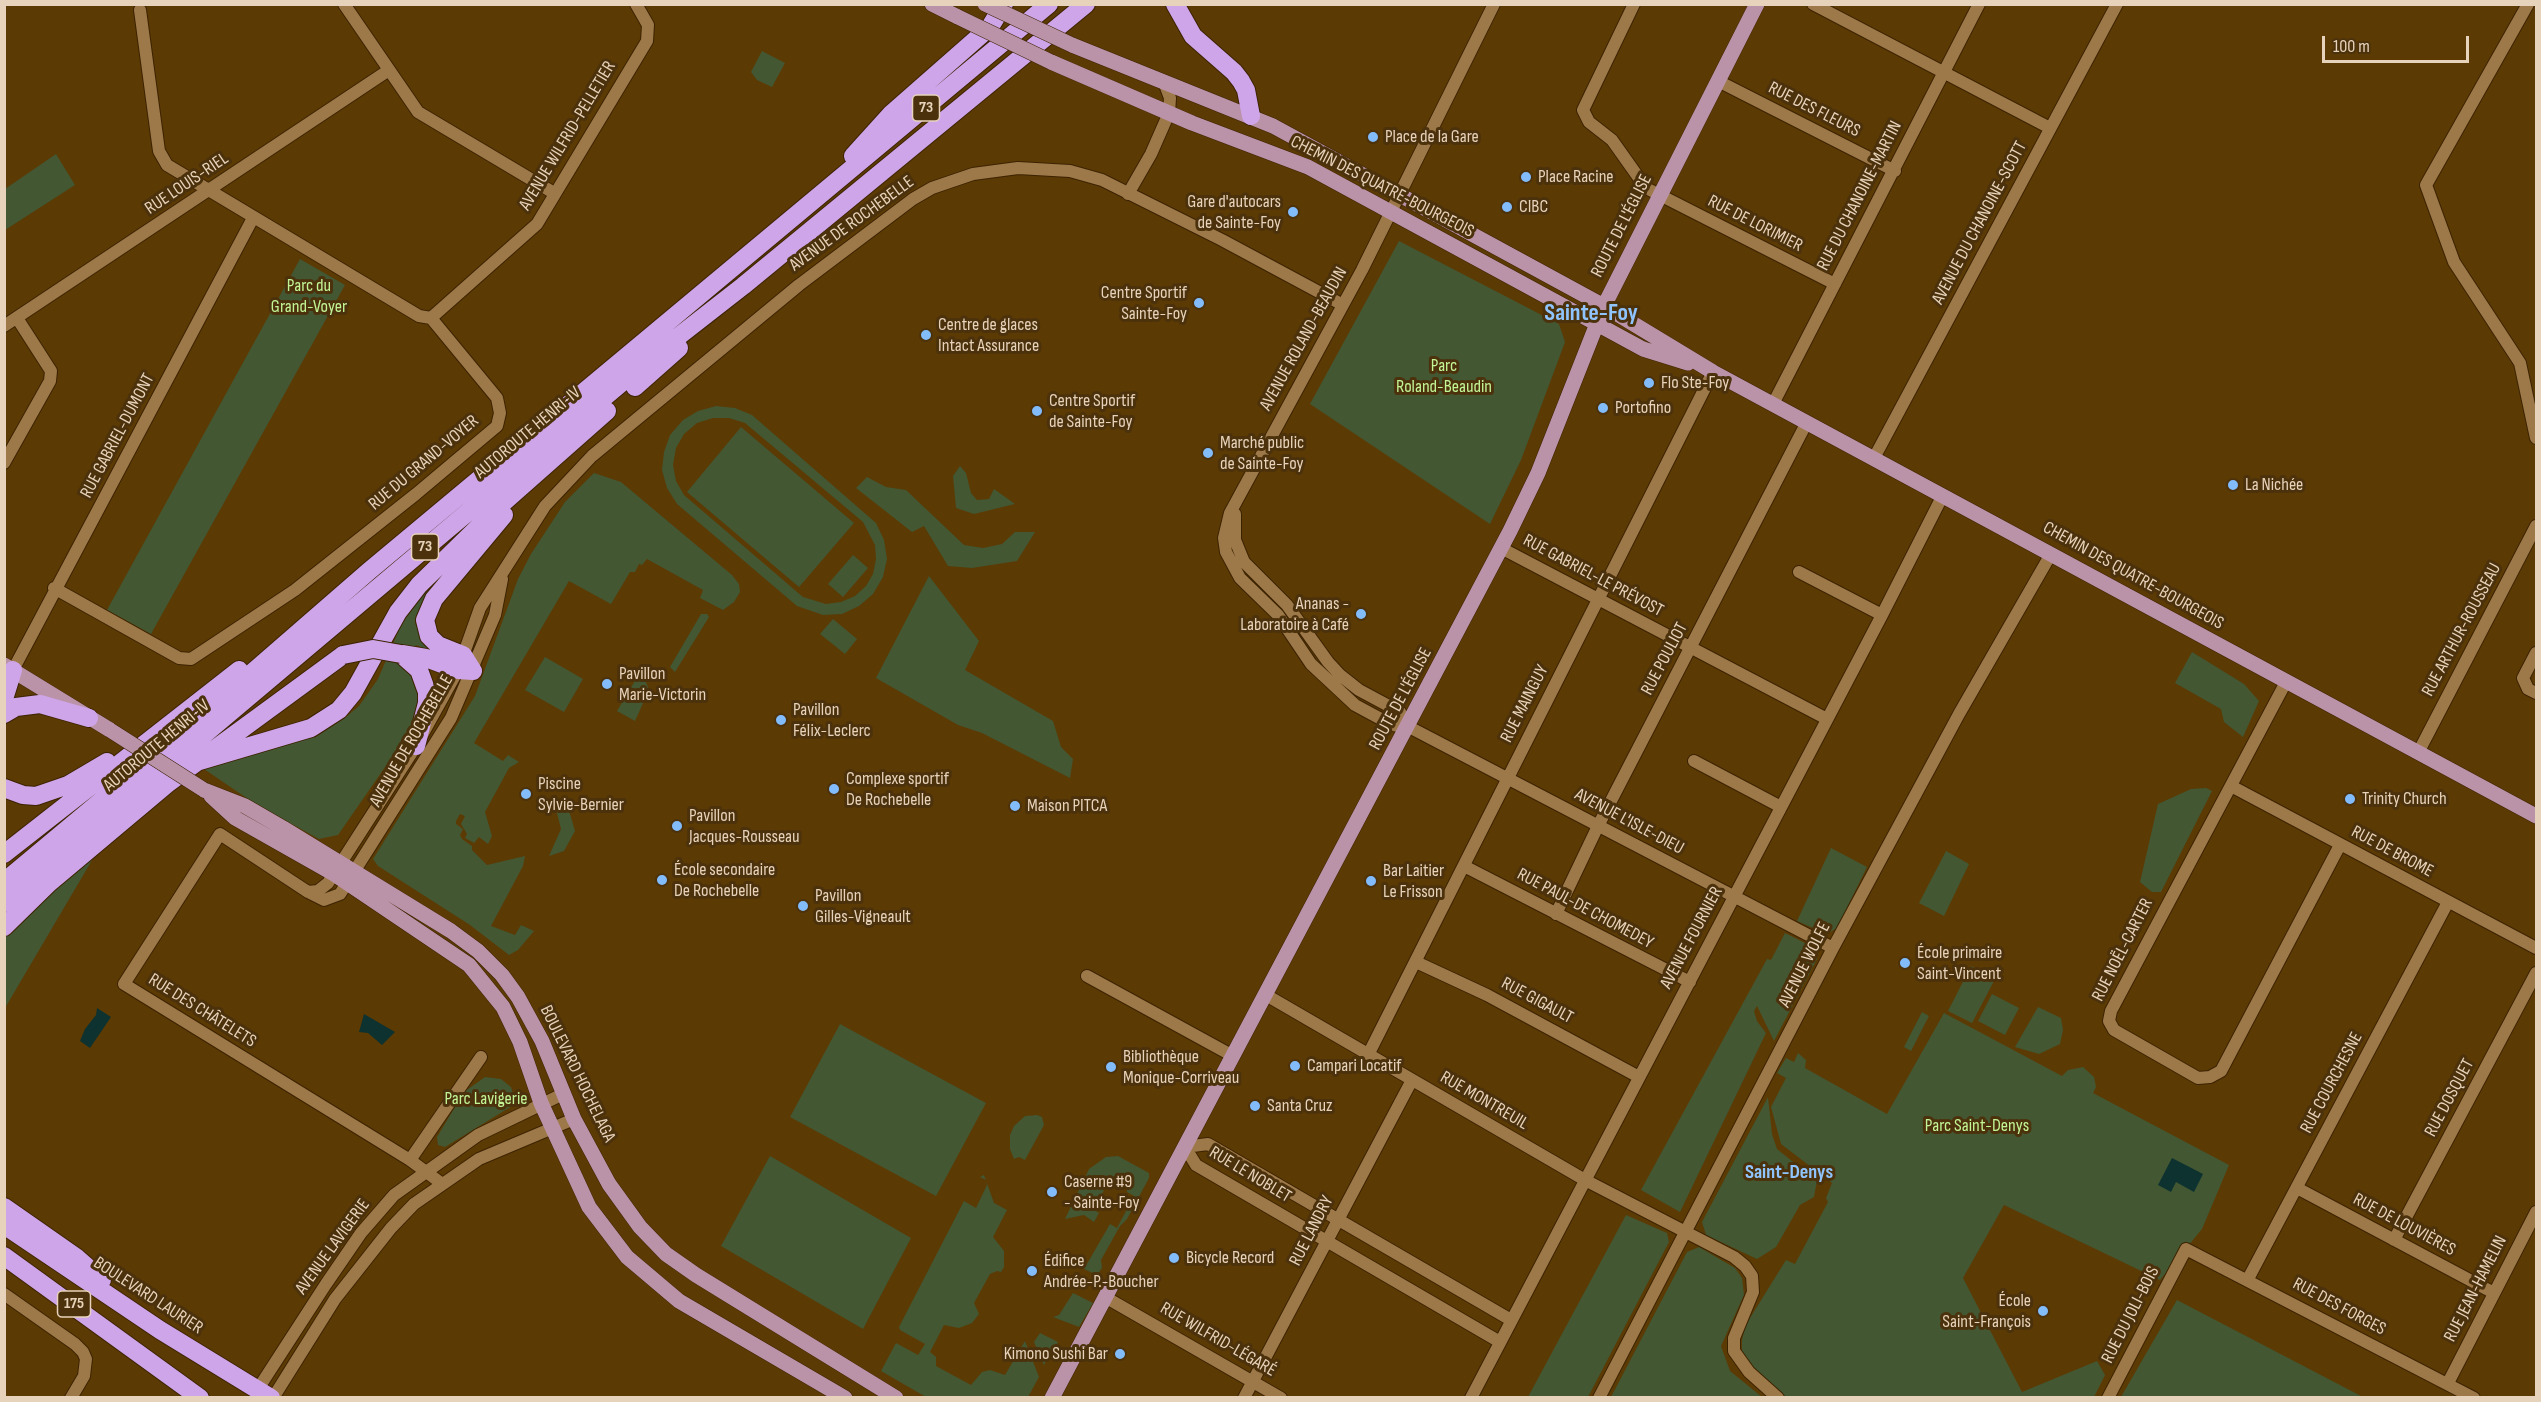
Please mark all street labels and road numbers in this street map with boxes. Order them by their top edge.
street label: AVENUE WILFRID-PELLETIER [515,58,621,214]
street label: RUE DES FLEURS [1764,78,1864,142]
road number: 73 [912,95,940,121]
street label: RUE DU CHANOINE-MARTIN [1813,118,1907,274]
street label: CHEMIN DES QUATRE-BOURGEOIS [1287,131,1477,243]
street label: AVENUE DU CHANOINE-SCOTT [1928,138,2032,308]
street label: RUE LOUIS-RIEL [141,148,233,220]
street label: ROUTE DE L'ÉGLISE [1587,171,1657,281]
street label: AVENUE DE ROCHEBELLE [785,172,919,276]
street label: RUE DE LORIMIER [1704,191,1806,257]
street label: AVENUE ROLAND-BEAUDIN [1256,263,1352,415]
street label: RUE GABRIEL-DUMONT [76,370,160,502]
street label: AUTOROUTE HENRI-IV [471,382,585,484]
street label: RUE DU GRAND-VOYER [365,411,483,515]
street label: CHEMIN DES QUATRE-BOURGEOIS [2039,517,2227,635]
street label: RUE GABRIEL-LE PRÉVOST [1519,530,1667,622]
road number: 73 [412,534,438,560]
street label: RUE ARTHUR-ROUSSEAU [2418,560,2506,700]
street label: RUE POULIOT [1637,619,1693,699]
street label: ROUTE DE L'ÉGLISE [1365,644,1437,754]
street label: RUE MAINGUY [1496,662,1554,746]
street label: AVENUE DE ROCHEBELLE [365,671,459,811]
street label: AUTOROUTE HENRI-IV [100,695,214,797]
street label: AVENUE L'ISLE-DIEU [1571,784,1687,860]
street label: RUE DE BROME [2347,821,2437,883]
street label: RUE PAUL-DE CHOMEDEY [1513,864,1657,954]
street label: AVENUE FOURNIER [1656,883,1728,993]
street label: RUE NOËL-CARTER [2088,895,2158,1005]
street label: AVENUE WOLFE [1774,919,1836,1011]
street label: RUE DES CHÂTELETS [144,969,260,1053]
street label: RUE GIGAULT [1497,973,1577,1029]
street label: BOULEVARD HOCHELAGA [534,1002,620,1146]
street label: RUE COURCHESNE [2296,1029,2368,1137]
street label: RUE DOSQUET [2420,1055,2480,1141]
street label: RUE MONTREUIL [1436,1067,1532,1135]
street label: RUE LE NOBLET [1205,1142,1295,1208]
street label: RUE DE LOUVIÈRES [2349,1189,2459,1261]
street label: RUE LANDRY [1285,1192,1339,1270]
street label: AVENUE LAVIGERIE [291,1195,375,1299]
street label: RUE JEAN-HAMELIN [2440,1232,2512,1346]
street label: BOULEVARD LAURIER [89,1253,207,1339]
street label: RUE DU JOLI-BOIS [2097,1263,2165,1367]
street label: RUE DES FORGES [2289,1273,2389,1341]
road number: 175 [58,1291,90,1317]
street label: RUE WILFRID-LÉGARÉ [1156,1298,1280,1382]

